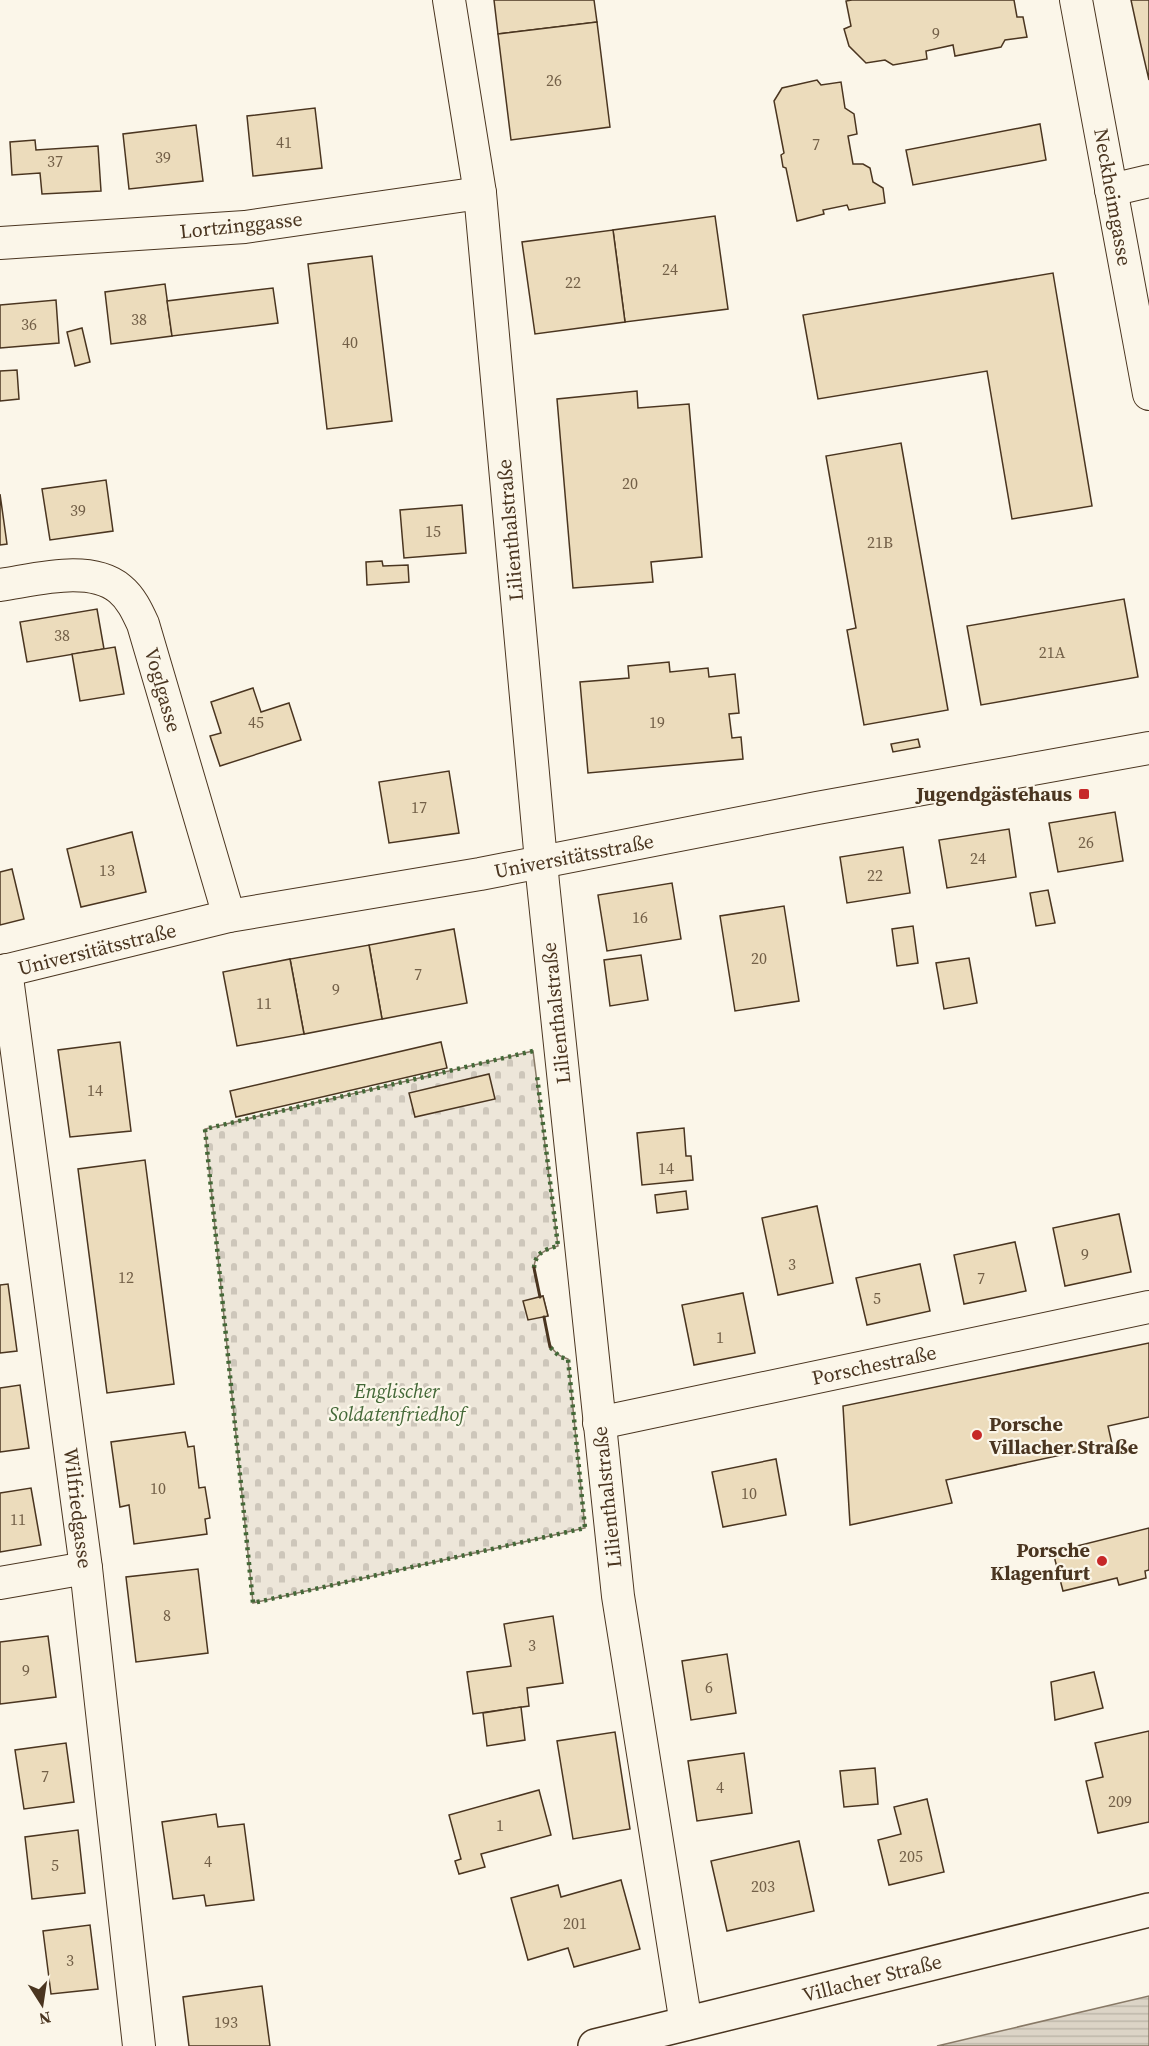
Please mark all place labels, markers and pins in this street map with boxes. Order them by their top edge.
place label: Jugendgästehaus [914,780,1072,808]
marker: Jugendgästehaus [1077,787,1091,801]
place label: Porsche Villacher Straße [989,1410,1138,1461]
marker: Porsche Villacher Straße [970,1428,984,1442]
place label: Porsche Klagenfurt [990,1536,1091,1587]
marker: Porsche Klagenfurt [1095,1554,1109,1568]

